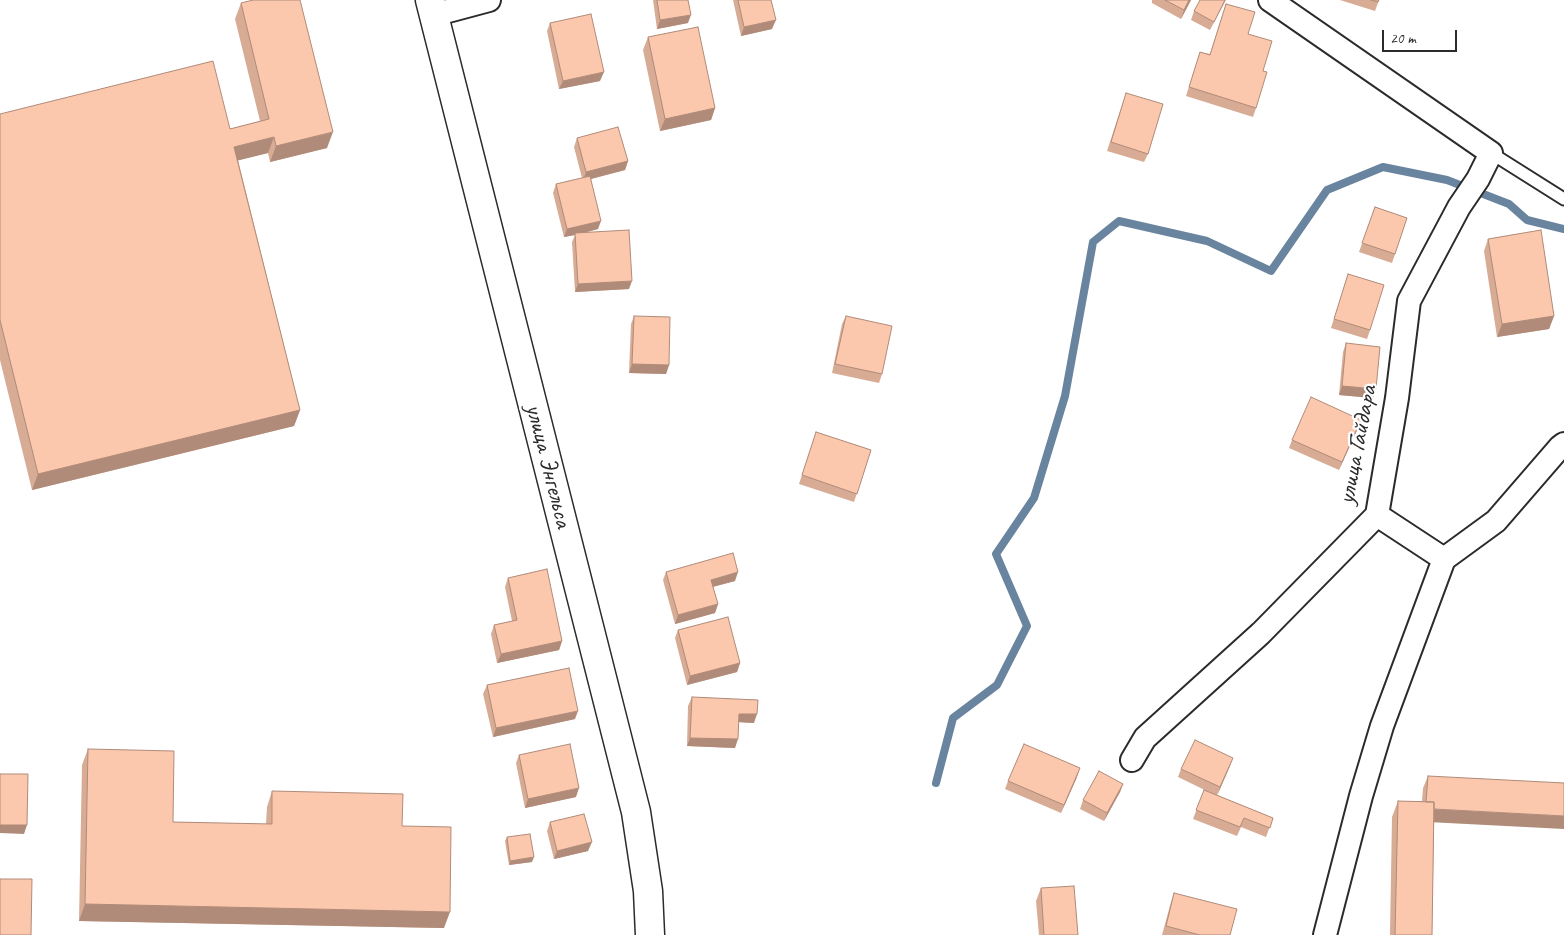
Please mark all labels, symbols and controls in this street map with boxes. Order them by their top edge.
scale bar [1384,20,1459,52]
text: 20 m [1390,29,1416,48]
street label: улица Гайдара [1332,383,1384,507]
street label: улица Энгельса [518,401,578,531]

